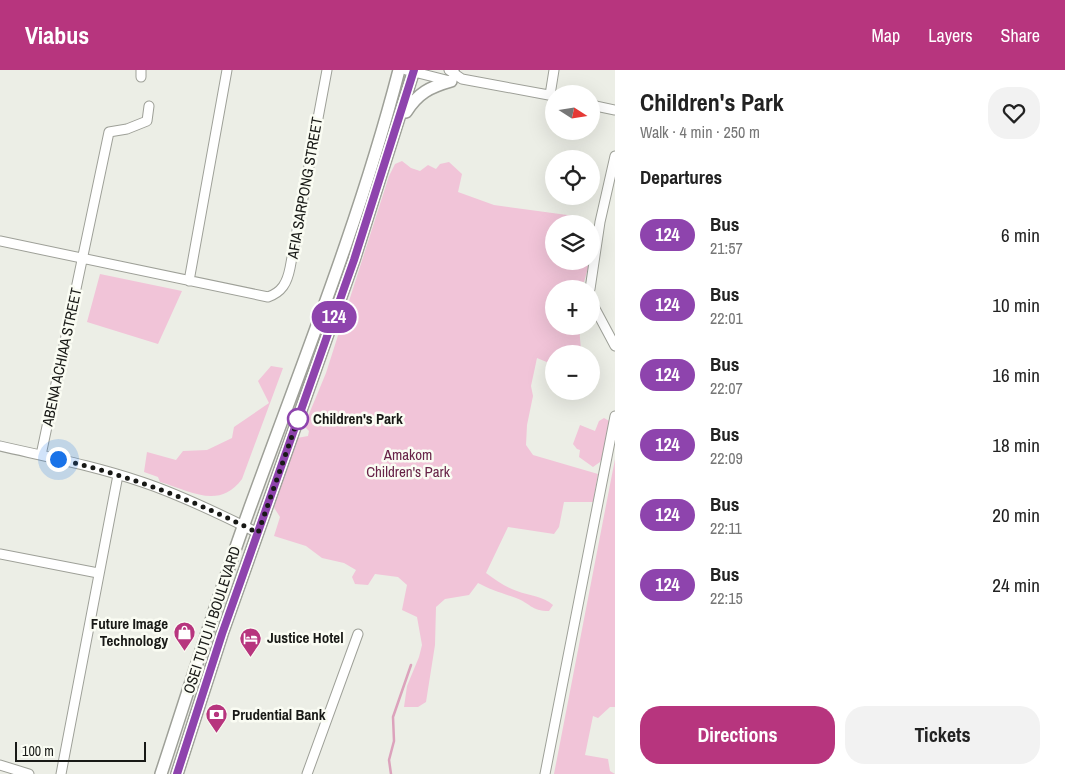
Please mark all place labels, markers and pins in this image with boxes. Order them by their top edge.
marker: Children's Park [287,408,309,430]
place label: Children's Park [313,408,403,429]
place label: Future Image Technology [91,613,168,651]
shop icon: Future Image Technology [172,621,196,652]
hotel icon: Justice Hotel [239,626,263,657]
place label: Justice Hotel [267,627,344,648]
bank icon: Prudential Bank [204,703,228,734]
place label: Prudential Bank [232,704,326,725]

